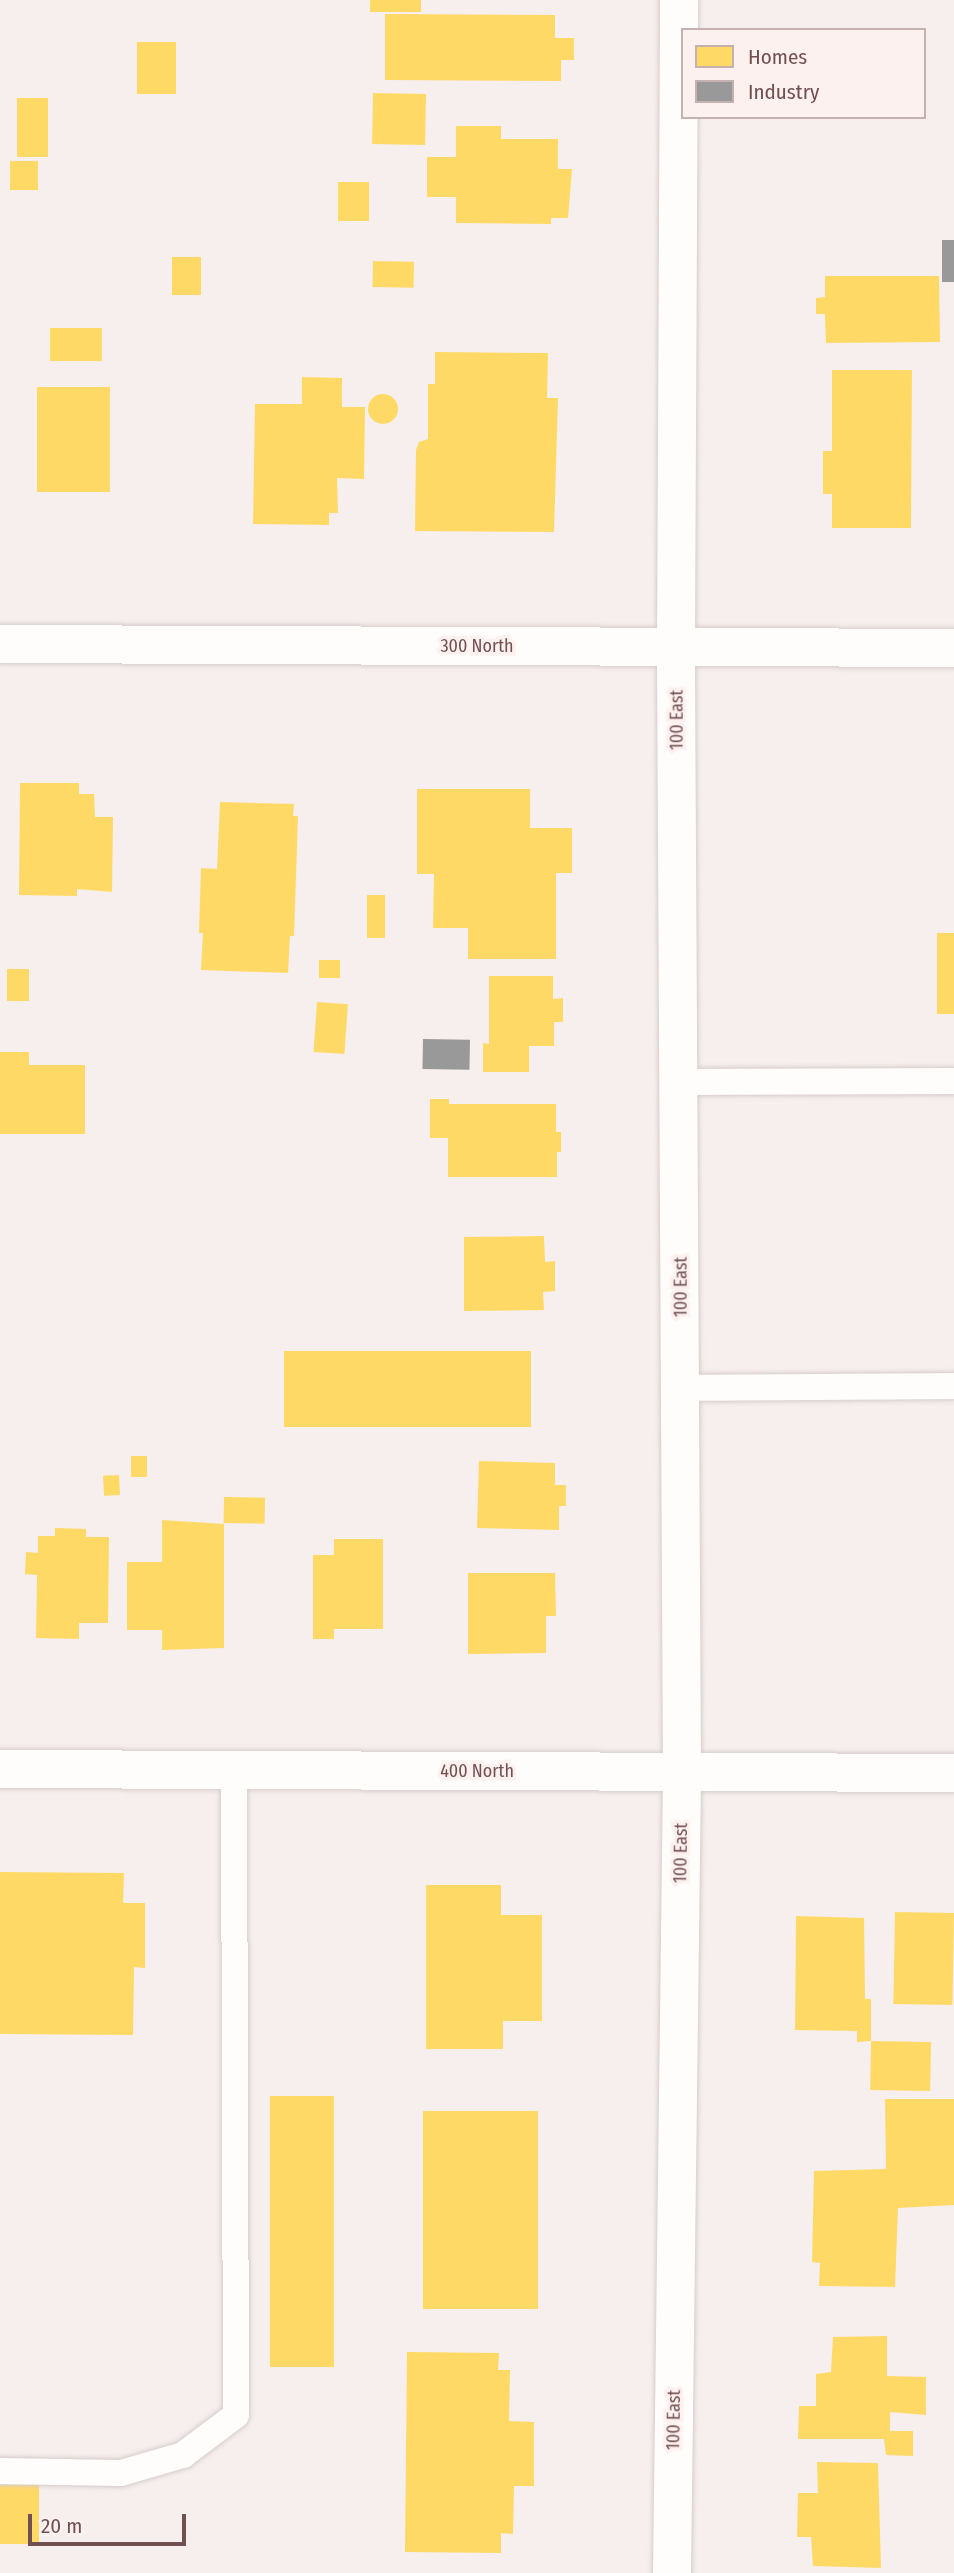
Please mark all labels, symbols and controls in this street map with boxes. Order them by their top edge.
legend [681,28,926,119]
text: Homes [748,44,807,70]
text: Industry [748,79,819,105]
street label: 300 North [440,635,514,657]
street label: 100 East [666,690,688,750]
street label: 100 East [670,1257,692,1317]
street label: 400 North [440,1760,514,1782]
street label: 100 East [670,1823,692,1883]
street label: 100 East [663,2390,685,2450]
scale bar [32,2500,189,2544]
text: 20 m [41,2513,82,2539]

